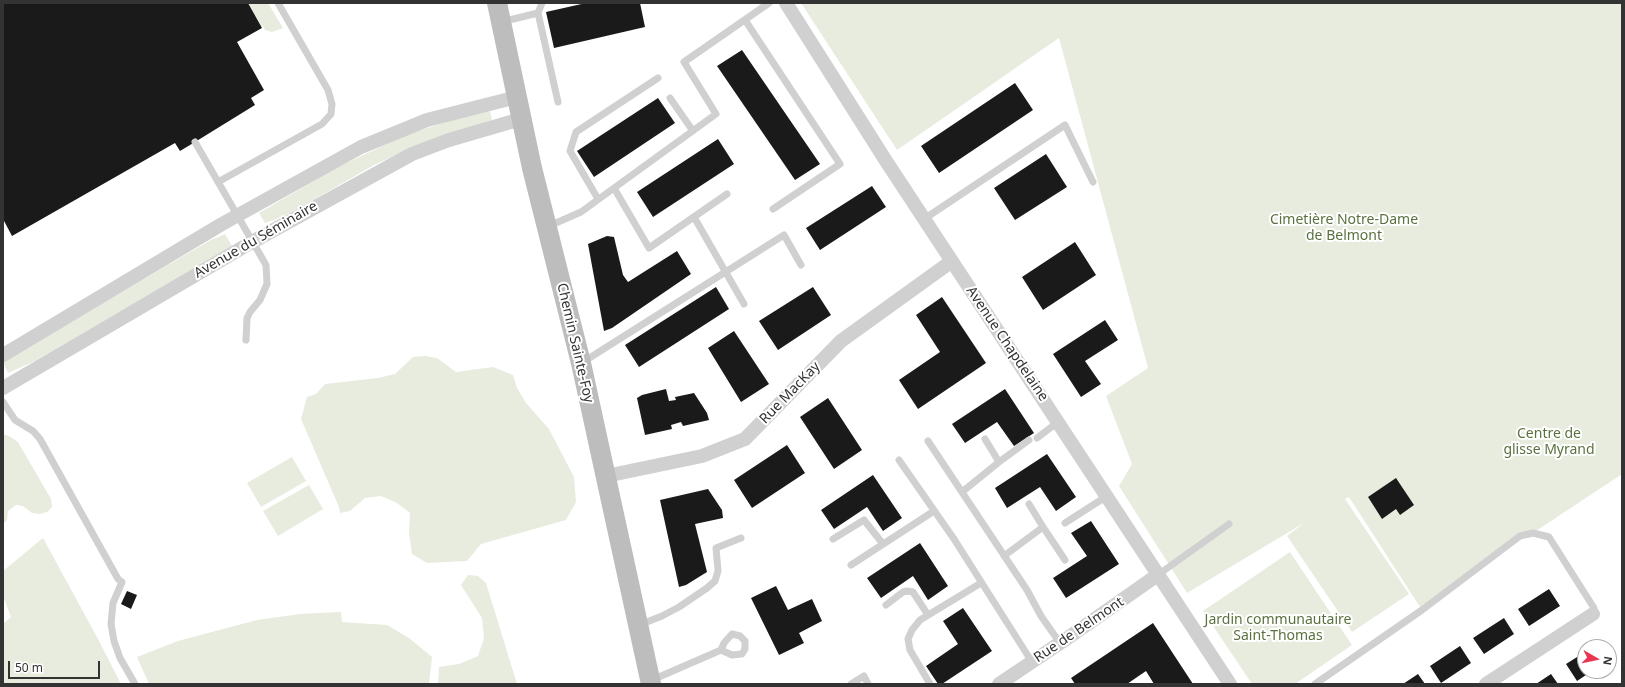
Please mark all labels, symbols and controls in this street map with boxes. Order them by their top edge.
street label: Avenue du Séminaire [191,198,321,282]
park label: Cimetière Notre-Dame de Belmont [1270,212,1418,244]
street label: Chemin Sainte-Foy [553,282,597,404]
street label: Avenue Chapdelaine [962,283,1052,405]
street label: Rue MacKay [756,358,824,428]
park label: Centre de glisse Myrand [1503,426,1595,458]
street label: Rue de Belmont [1031,594,1127,666]
park label: Jardin communautaire Saint-Thomas [1205,612,1351,644]
north arrow [1577,639,1617,679]
scale bar [10,653,102,679]
text: N [1600,655,1616,666]
text: 50 m [15,659,43,676]

